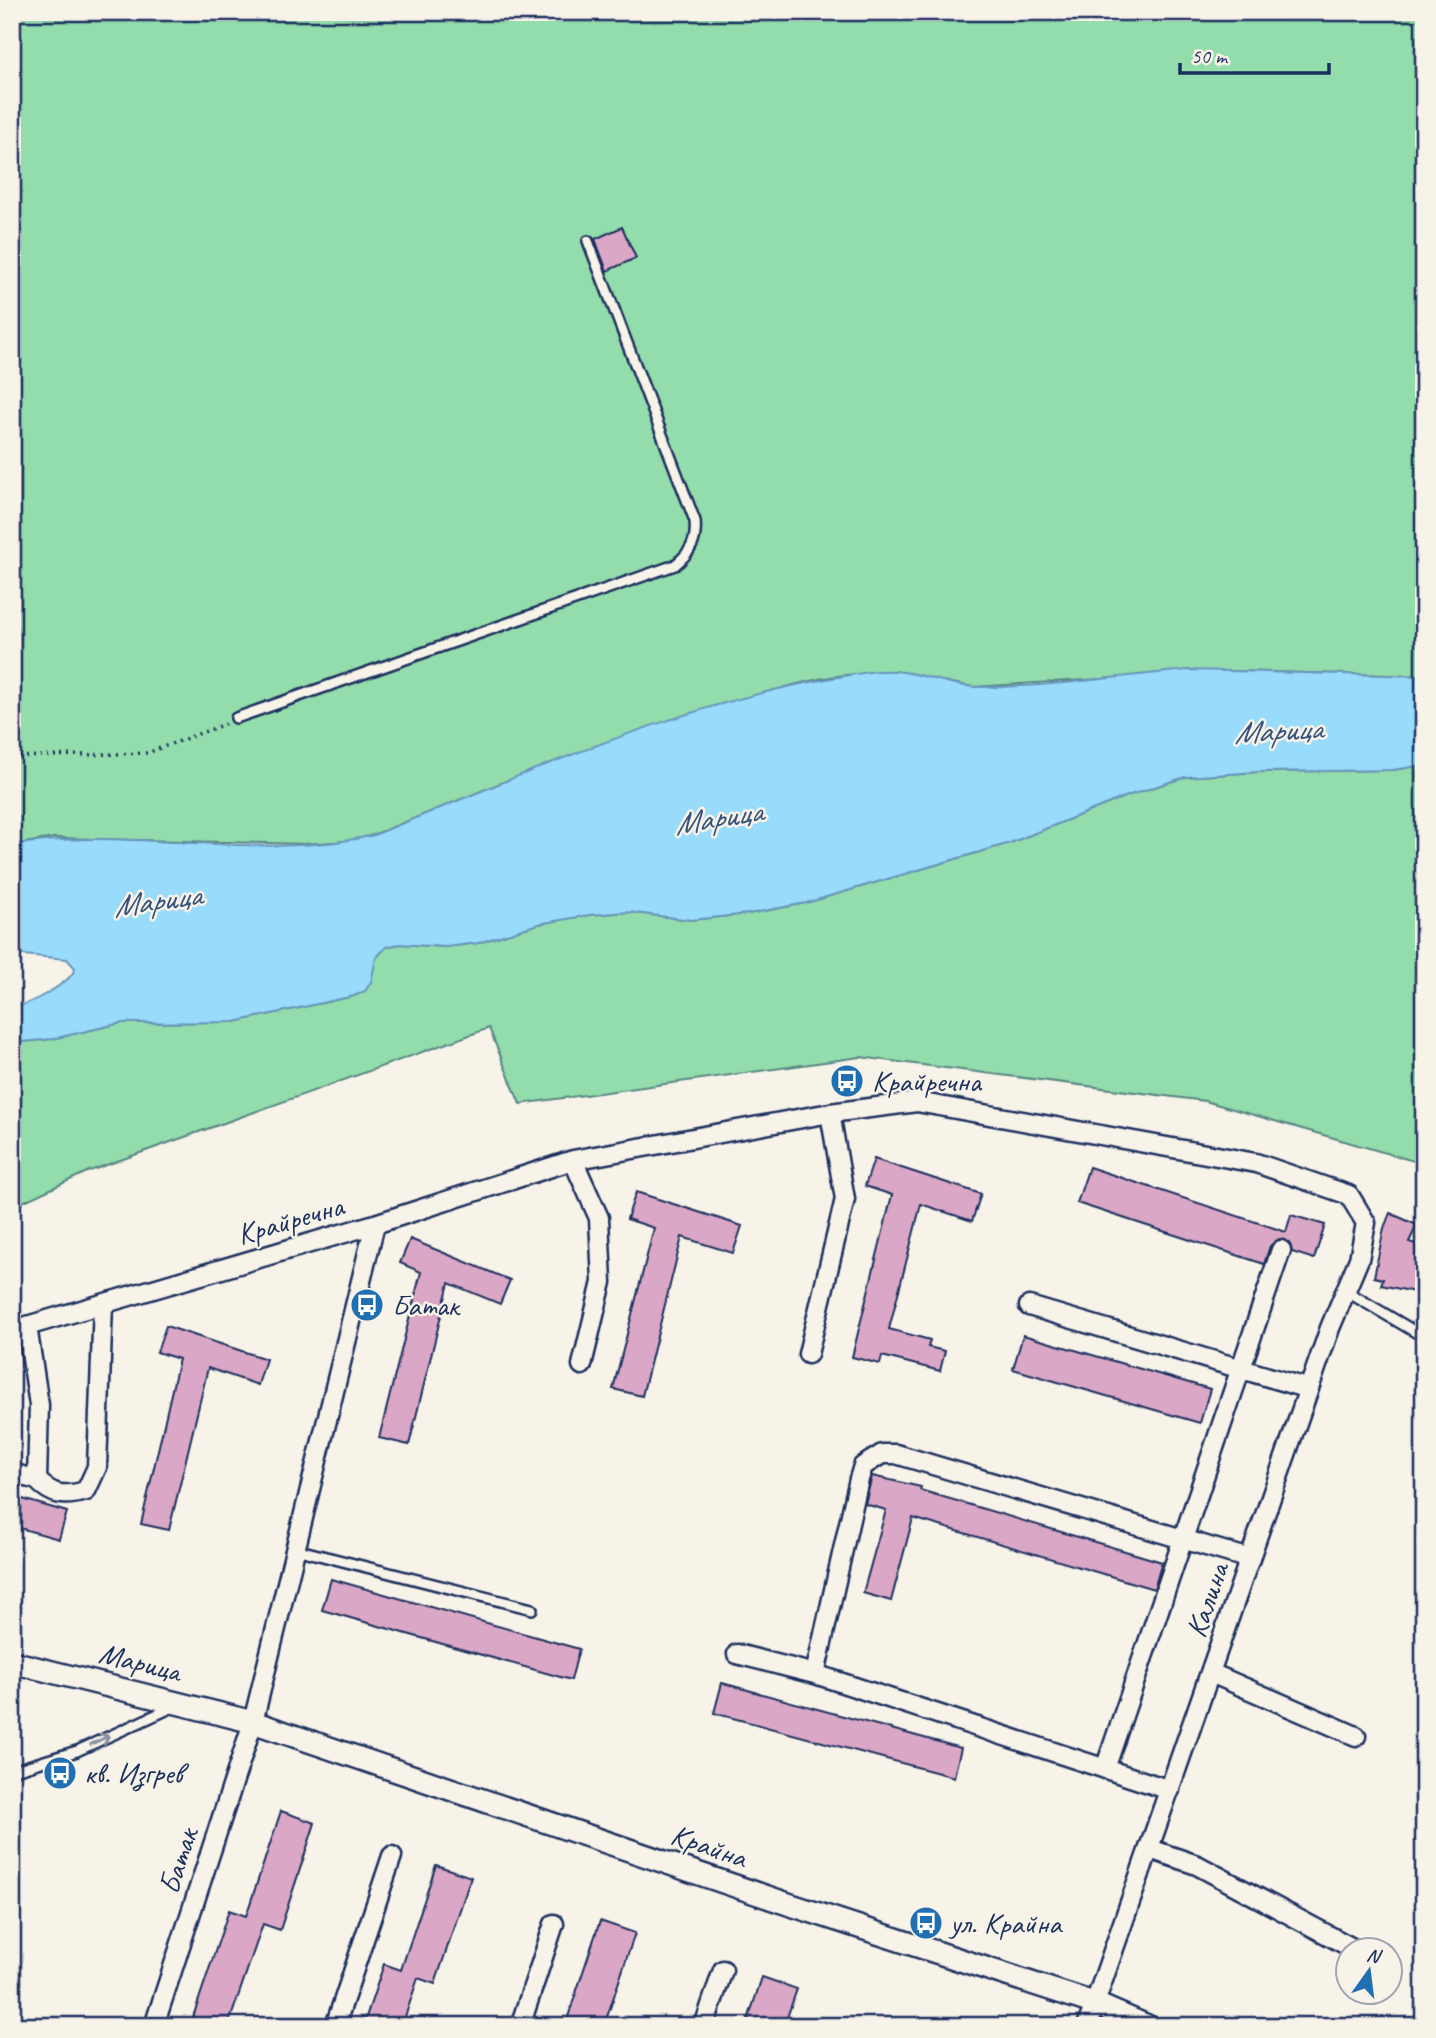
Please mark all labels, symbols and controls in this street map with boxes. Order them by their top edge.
scale bar [1180,32,1329,76]
text: 50 m [1191,43,1229,69]
water label: Марица [1233,708,1327,753]
water label: Марица [671,790,769,845]
water label: Марица [110,874,208,927]
bus stop icon: Крайречна [828,1062,866,1100]
place label: Крайречна [872,1062,983,1100]
street label: Крайречна [233,1186,349,1253]
bus stop icon: Батак [348,1286,386,1324]
place label: Батак [392,1286,461,1324]
street label: Калина [1177,1555,1238,1642]
street label: Марица [95,1634,187,1691]
one-way arrow [89,1733,110,1746]
bus stop icon: кв. Изгрев [41,1754,79,1792]
place label: кв. Изгрев [84,1754,190,1792]
street label: Крайна [666,1815,754,1877]
street label: Батак [150,1821,207,1899]
bus stop icon: ул. Крайна [907,1904,945,1942]
place label: ул. Крайна [948,1904,1063,1942]
north arrow [1334,1937,1404,2007]
text: N [1364,1942,1385,1969]

